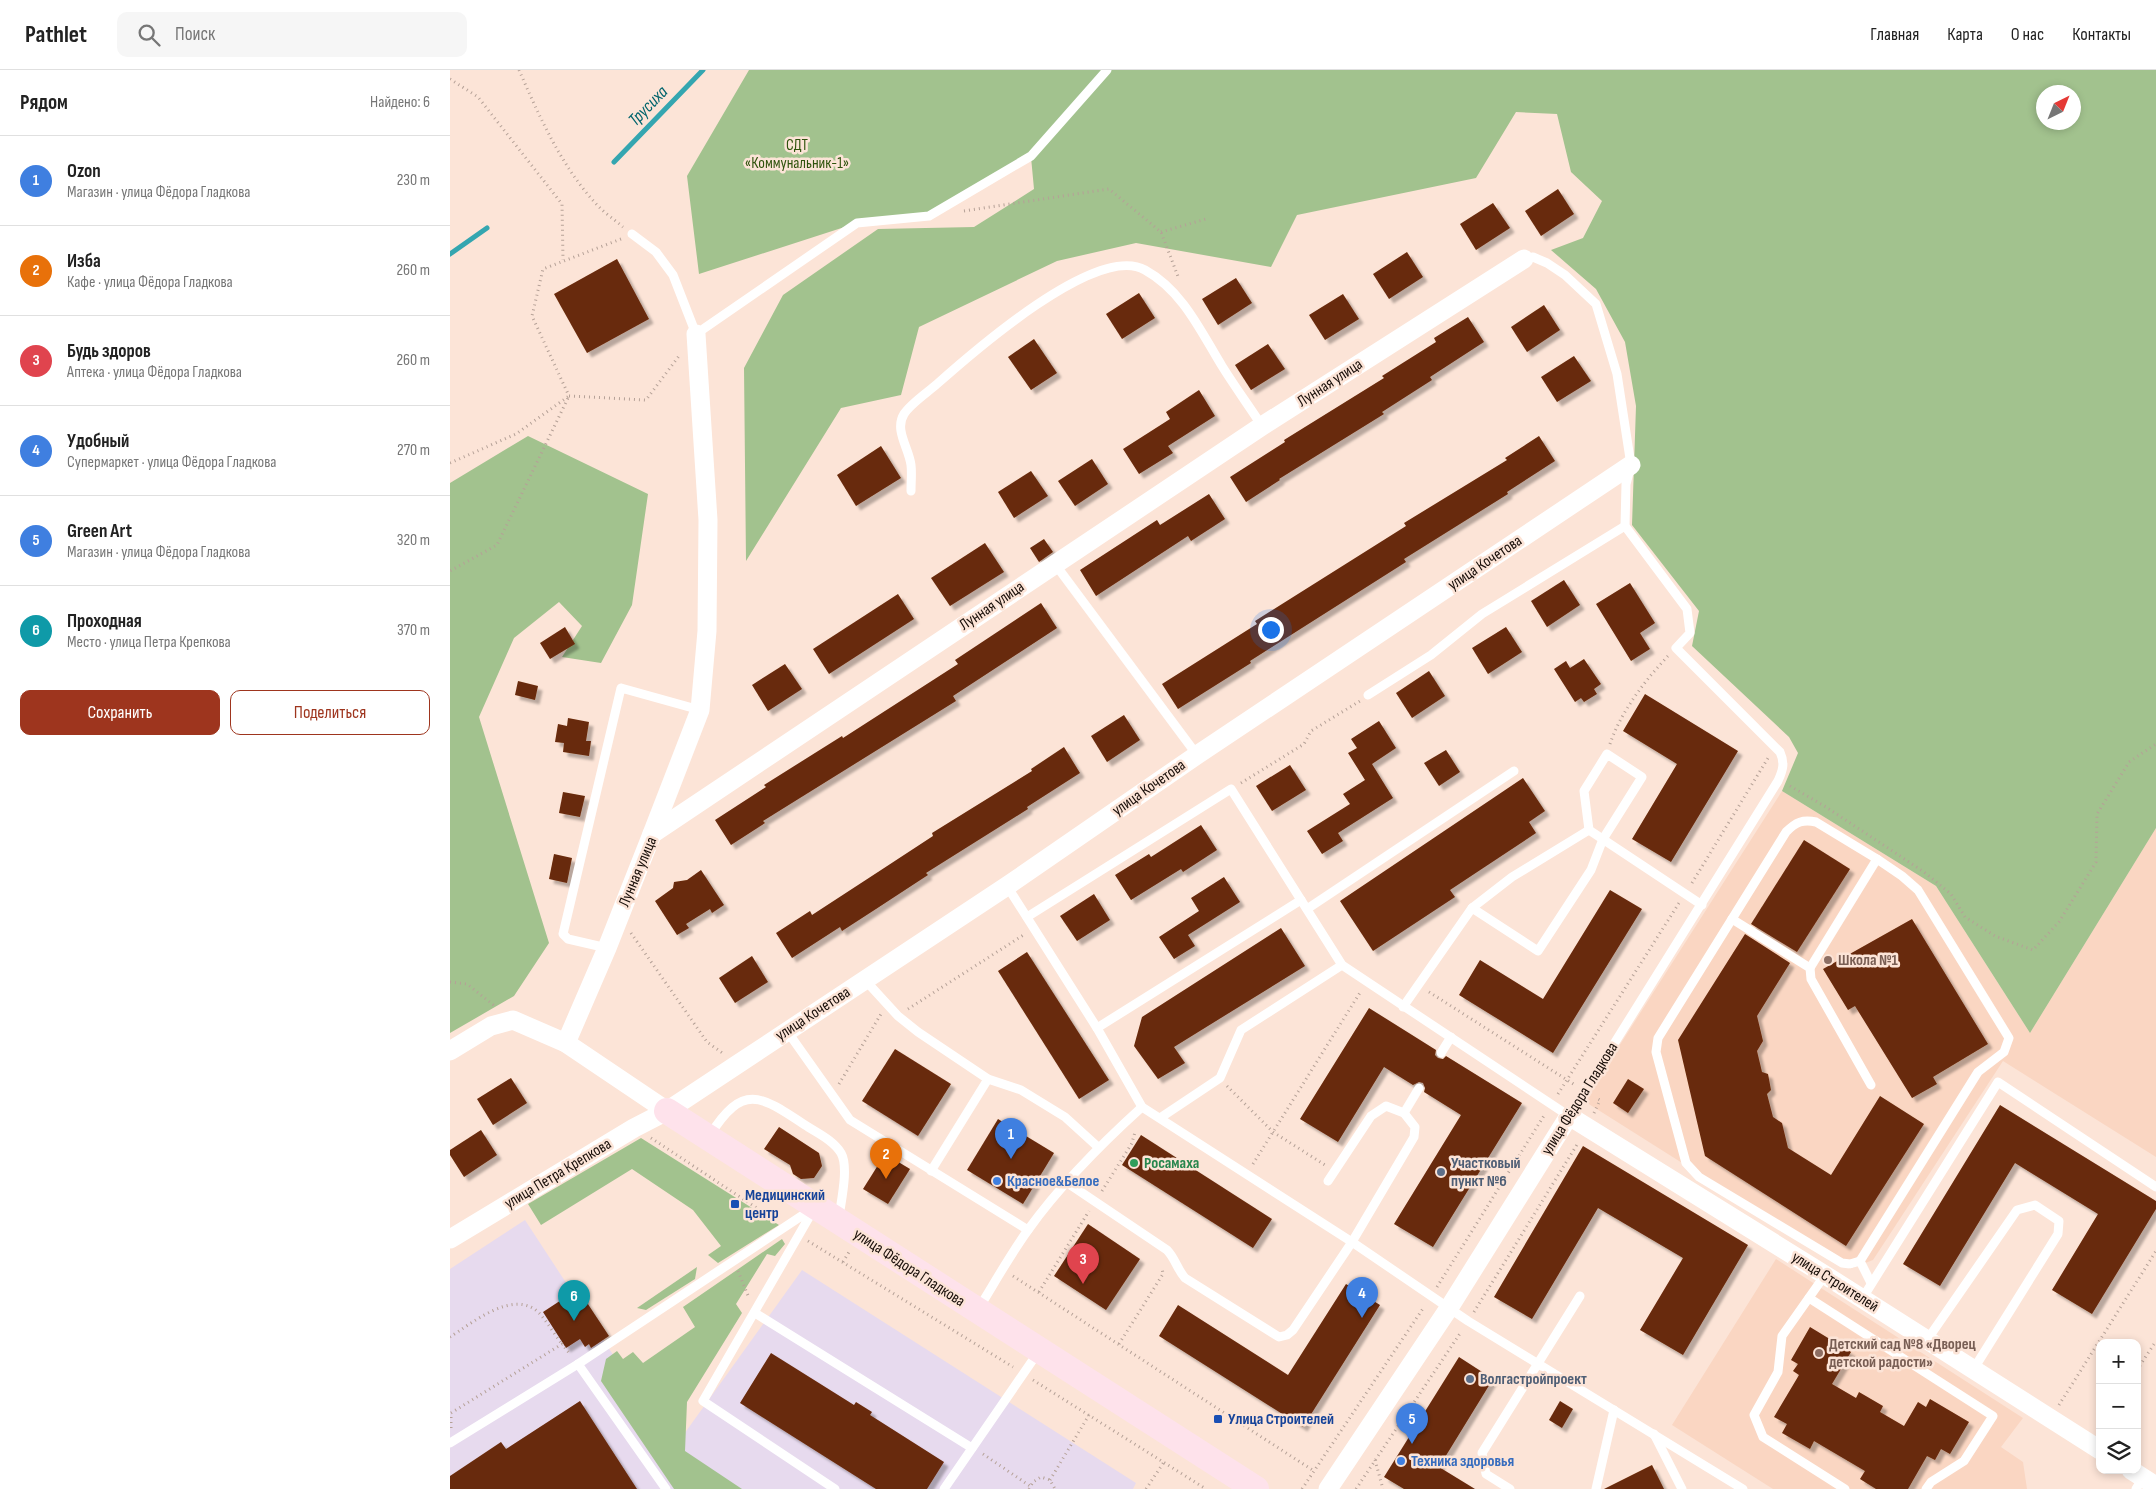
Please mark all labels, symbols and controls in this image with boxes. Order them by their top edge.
search box [117,12,467,57]
text: Pathlet [25,20,87,49]
icon: search [135,21,163,49]
text: Поиск [175,23,215,46]
text: Главная [1870,24,1919,45]
text: Карта [1947,24,1983,45]
text: О нас [2011,24,2044,45]
text: Контакты [2072,24,2131,45]
water label: Трусиха [624,81,673,130]
north arrow [2036,85,2081,130]
text: Рядом [20,90,68,115]
text: Найдено: 6 [370,93,430,112]
park label: СДТ «Коммунальник-1» [745,136,849,173]
text: Ozon [67,160,101,183]
text: 1 [33,171,39,190]
text: 230 m [397,171,430,190]
text: Магазин · улица Фёдора Гладкова [67,183,250,202]
text: Изба [67,250,101,273]
text: 2 [32,261,40,280]
text: 260 m [396,261,430,280]
text: Кафе · улица Фёдора Гладкова [67,273,233,292]
text: Будь здоров [67,340,151,363]
text: 3 [32,351,40,370]
text: 260 m [396,351,430,370]
street label: Лунная улица [1294,355,1366,411]
text: Аптека · улица Фёдора Гладкова [67,363,242,382]
text: Удобный [67,430,129,453]
text: 4 [32,441,40,460]
text: 270 m [397,441,430,460]
text: Супермаркет · улица Фёдора Гладкова [67,453,276,472]
text: Green Art [67,520,132,543]
text: 5 [32,531,40,550]
text: 320 m [397,531,430,550]
street label: улица Кочетова [1444,531,1526,595]
text: Магазин · улица Фёдора Гладкова [67,543,250,562]
street label: Лунная улица [956,577,1028,635]
text: Проходная [67,610,142,633]
your location [1258,617,1284,643]
text: 6 [32,621,40,640]
text: 370 m [397,621,430,640]
text: Место · улица Петра Крепкова [67,633,231,652]
button: Сохранить [20,690,220,735]
button: Поделиться [230,690,430,735]
street label: улица Кочетова [1109,756,1189,820]
street label: Лунная улица [615,834,661,910]
place label: Школа №1 [1838,951,1899,970]
marker: Школа №1 [1822,954,1834,966]
street label: улица Кочетова [772,983,854,1045]
street label: улица Фёдора Гладкова [1538,1039,1622,1159]
pin: 1 [995,1118,1027,1159]
street label: улица Петра Крепкова [501,1135,615,1213]
pin: 2 [870,1138,902,1179]
place label: Росамаха [1144,1154,1199,1173]
place label: Участковый пункт №6 [1451,1154,1521,1191]
marker: Росамаха [1128,1157,1140,1169]
marker: Участковый пункт №6 [1435,1166,1447,1178]
place label: Красное&Белое [1007,1172,1099,1191]
marker: Красное&Белое [991,1175,1003,1187]
place label: Медицинский центр [745,1186,825,1223]
marker: Медицинский центр [729,1198,741,1210]
street label: улица Фёдора Гладкова [850,1225,968,1311]
pin: 3 [1067,1243,1099,1284]
street label: улица Строителей [1788,1248,1882,1316]
pin: 4 [1346,1277,1378,1318]
pin: 6 [558,1280,590,1321]
place label: Детский сад №8 «Дворец детской радости» [1829,1335,1977,1372]
map controls [2096,1339,2141,1474]
button: + [2096,1339,2141,1384]
marker: Детский сад №8 «Дворец детской радости» [1813,1347,1825,1359]
place label: Волгастройпроект [1480,1370,1587,1389]
marker: Волгастройпроект [1464,1373,1476,1385]
button: − [2096,1384,2141,1429]
pin: 5 [1396,1403,1428,1444]
place label: Улица Строителей [1228,1410,1334,1429]
marker: Улица Строителей [1212,1413,1224,1425]
button: layers [2096,1429,2141,1474]
place label: Техника здоровья [1411,1452,1514,1471]
marker: Техника здоровья [1395,1455,1407,1467]

